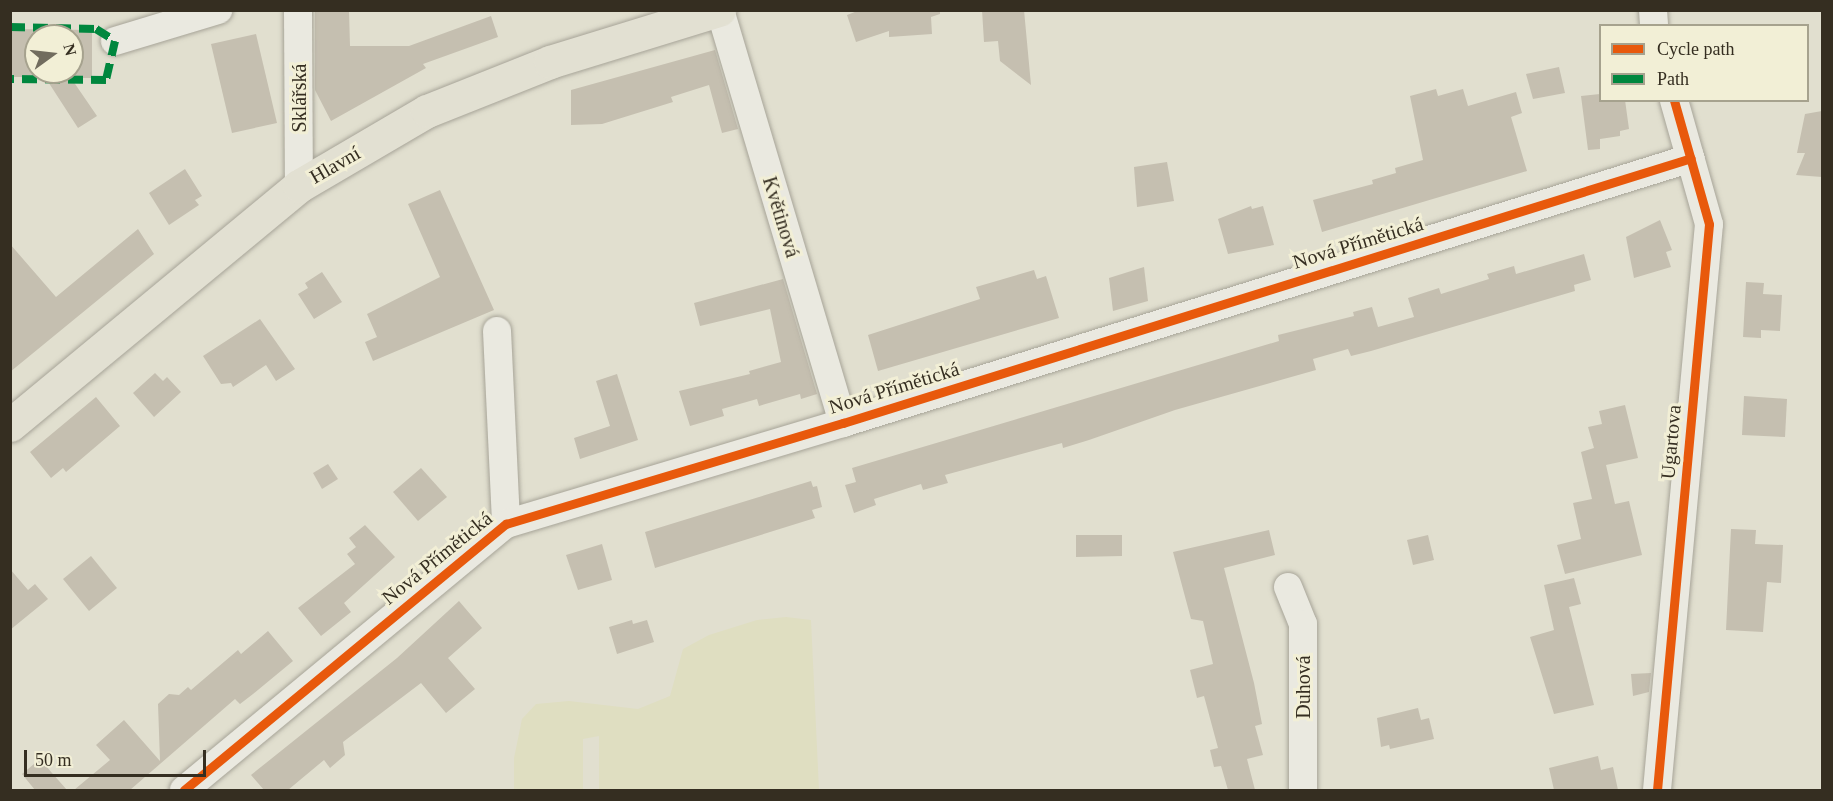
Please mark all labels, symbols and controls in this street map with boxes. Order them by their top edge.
north arrow [24,24,84,84]
legend [1599,24,1809,102]
text: Cycle path [1657,39,1734,59]
text: N [60,42,80,58]
street label: Sklářská [287,64,311,132]
text: Path [1657,69,1689,89]
street label: Hlavní [305,141,365,189]
street label: Květinová [757,174,805,260]
street label: Nová Přímětická [1290,212,1426,274]
street label: Nová Přímětická [826,357,962,419]
street label: Ugartova [1656,404,1686,480]
street label: Nová Přímětická [377,506,497,610]
street label: Duhová [1291,655,1315,719]
scale bar [27,738,208,776]
text: 50 m [35,750,72,770]

